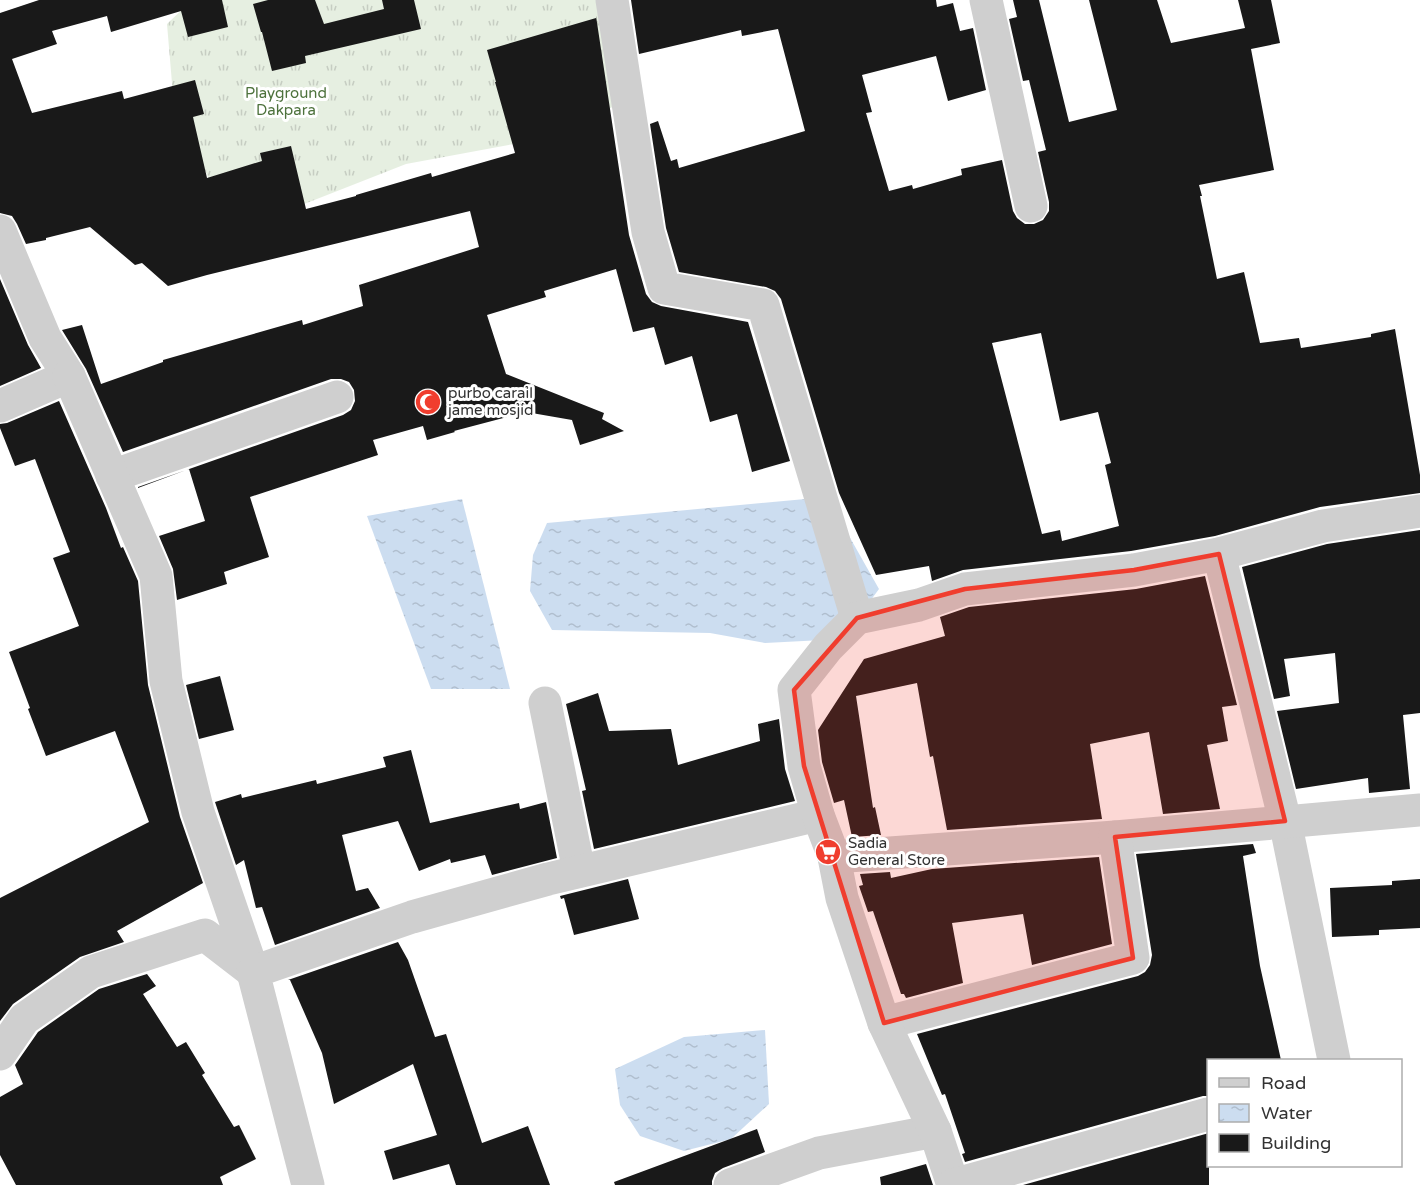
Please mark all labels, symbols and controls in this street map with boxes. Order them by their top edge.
park label: Playground Dakpara [245,84,327,119]
place label: purbo carail jame mosjid [447,384,534,419]
mosque icon: purbo carail jame mosjid [413,387,443,417]
place label: Sadia General Store [848,834,945,869]
supermarket icon: Sadia General Store [813,837,843,867]
legend [1207,1059,1402,1167]
text: Road [1261,1072,1306,1094]
text: Water [1261,1102,1312,1124]
text: Building [1261,1132,1331,1154]

